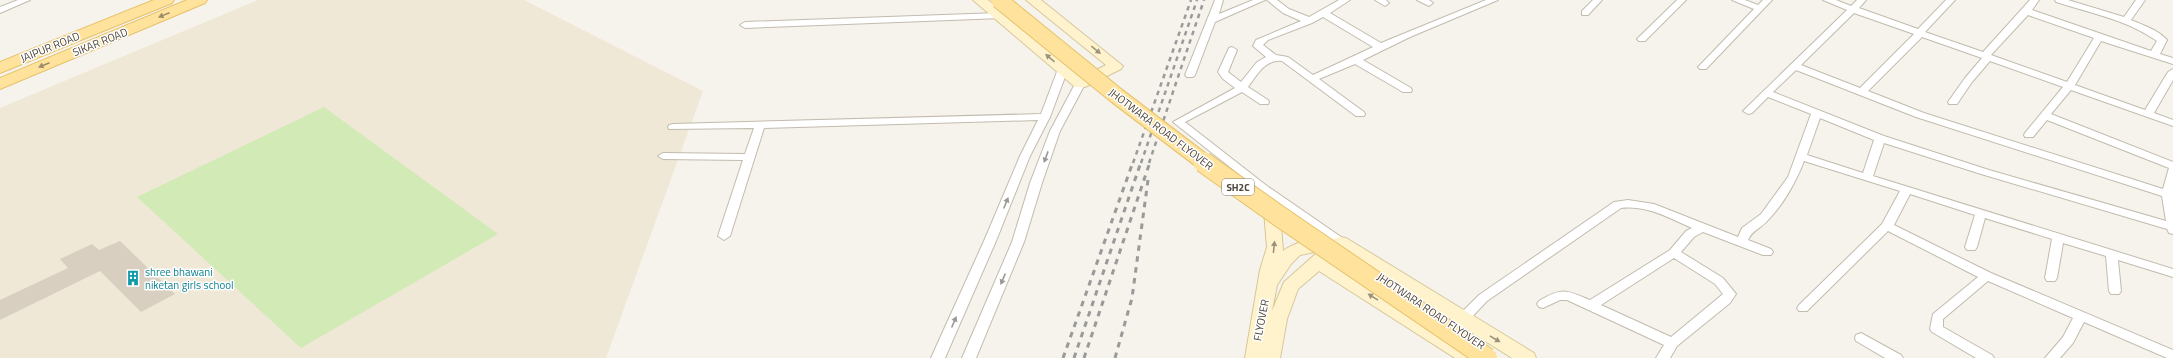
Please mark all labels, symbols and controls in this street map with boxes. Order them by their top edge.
one-way arrow [159,12,170,18]
street label: SIKAR ROAD [70,24,130,60]
street label: JAIPUR ROAD [18,28,82,66]
one-way arrow [1091,46,1102,55]
one-way arrow [1045,54,1055,63]
one-way arrow [39,62,50,68]
street label: JHOTWARA ROAD FLYOVER [1105,84,1217,174]
one-way arrow [1042,151,1048,163]
road number: SH2C [1222,179,1254,195]
one-way arrow [1003,197,1009,209]
one-way arrow [1271,241,1277,254]
place label: shree bhawani niketan girls school [145,264,234,293]
building icon: shree bhawani niketan girls school [124,269,142,287]
street label: JHOTWARA ROAD FLYOVER [1374,269,1488,353]
one-way arrow [999,274,1005,286]
one-way arrow [1367,294,1379,301]
street label: FLYOVER [1249,298,1273,342]
one-way arrow [951,317,957,328]
one-way arrow [1489,335,1501,342]

